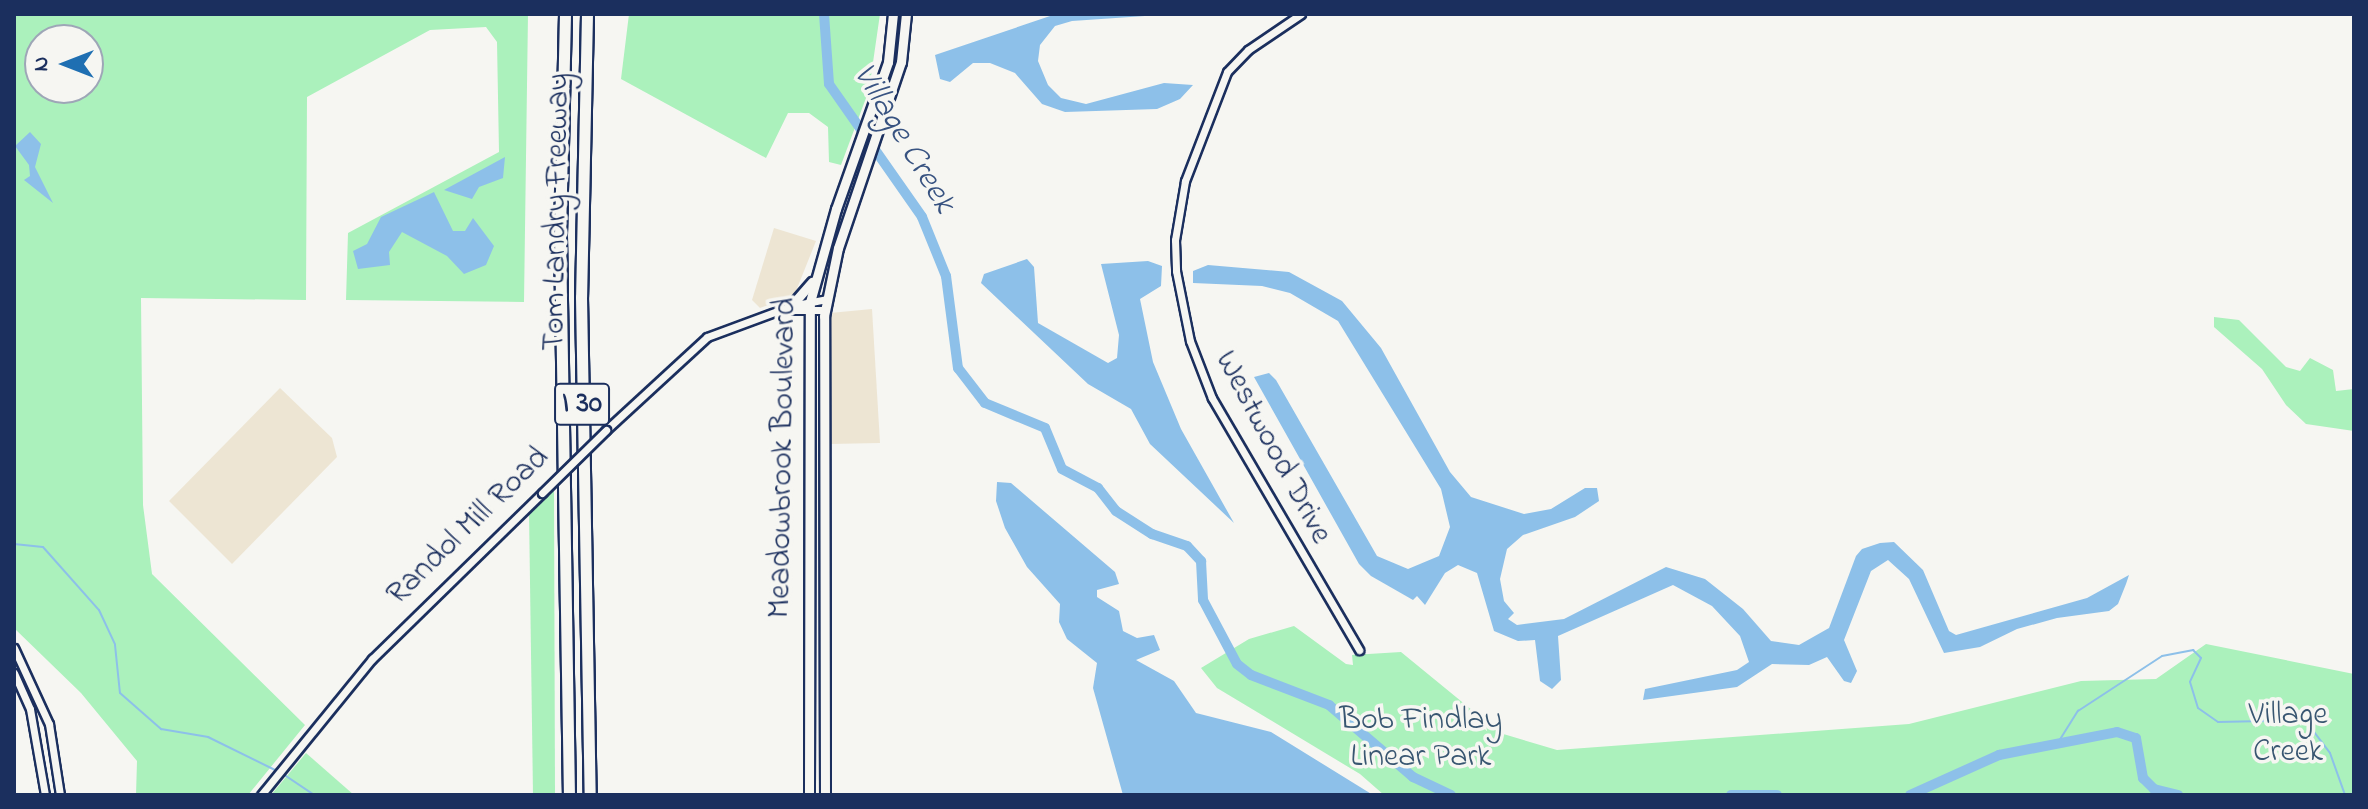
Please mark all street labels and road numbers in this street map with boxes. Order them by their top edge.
street label: Tom Landry Freeway [536,73,580,351]
street label: Meadowbrook Boulevard [762,297,806,619]
street label: Westwood Drive [1205,345,1339,551]
road number: I 30 [554,378,610,430]
street label: Randol Mill Road [380,440,558,614]

